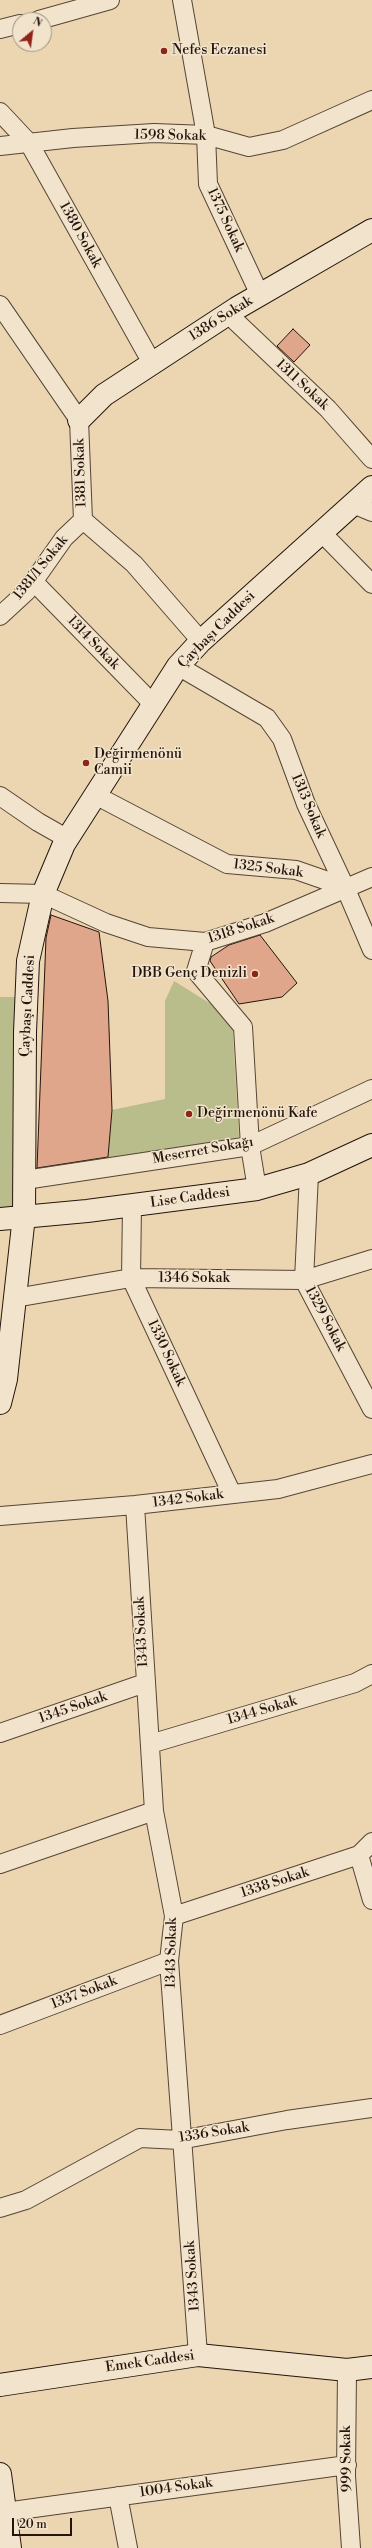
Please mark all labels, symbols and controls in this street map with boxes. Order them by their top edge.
north arrow [12,12,52,52]
text: N [30,14,45,31]
place label: Nefes Eczanesi [172,43,267,59]
marker: Nefes Eczanesi [159,46,169,56]
street label: 1598 Sokak [134,127,206,145]
street label: 1375 Sokak [203,185,247,255]
street label: 1380 Sokak [55,199,105,271]
street label: 1386 Sokak [186,293,256,345]
street label: 1311 Sokak [272,356,332,414]
street label: 1381 Sokak [71,438,91,508]
street label: 1381/1 Sokak [10,533,72,603]
street label: Çaybaşı Caddesi [175,588,259,672]
street label: 1314 Sokak [63,613,123,673]
place label: Değirmenönü Camii [94,747,182,780]
marker: Değirmenönü Camii [81,758,91,768]
street label: 1313 Sokak [287,771,329,841]
street label: 1325 Sokak [232,856,304,882]
street label: 1318 Sokak [206,910,276,948]
street label: Çaybaşı Caddesi [17,954,39,1058]
place label: DBB Genç Denizli [131,966,247,982]
marker: DBB Genç Denizli [250,969,260,979]
place label: Değirmenönü Kafe [197,1106,318,1122]
marker: Değirmenönü Kafe [184,1109,194,1119]
street label: Meserret Sokağı [151,1134,255,1168]
street label: Lise Caddesi [149,1184,231,1212]
street label: 1346 Sokak [158,1271,230,1287]
street label: 1329 Sokak [301,1284,349,1354]
street label: 1330 Sokak [143,1317,189,1389]
street label: 1342 Sokak [152,1486,224,1512]
street label: 1343 Sokak [132,1596,152,1668]
street label: 1345 Sokak [37,1689,109,1727]
street label: 1344 Sokak [225,1693,299,1729]
street label: 1338 Sokak [239,1864,311,1902]
street label: 1343 Sokak [163,1917,181,1989]
street label: 1337 Sokak [49,1973,119,2013]
street label: 1336 Sokak [178,2119,250,2147]
street label: 1343 Sokak [182,2240,204,2312]
street label: Emek Caddesi [104,2347,196,2377]
street label: 999 Sokak [338,2426,356,2492]
street label: 1004 Sokak [138,2475,214,2501]
scale bar [14,2510,74,2536]
text: 20 m [19,2517,47,2532]

